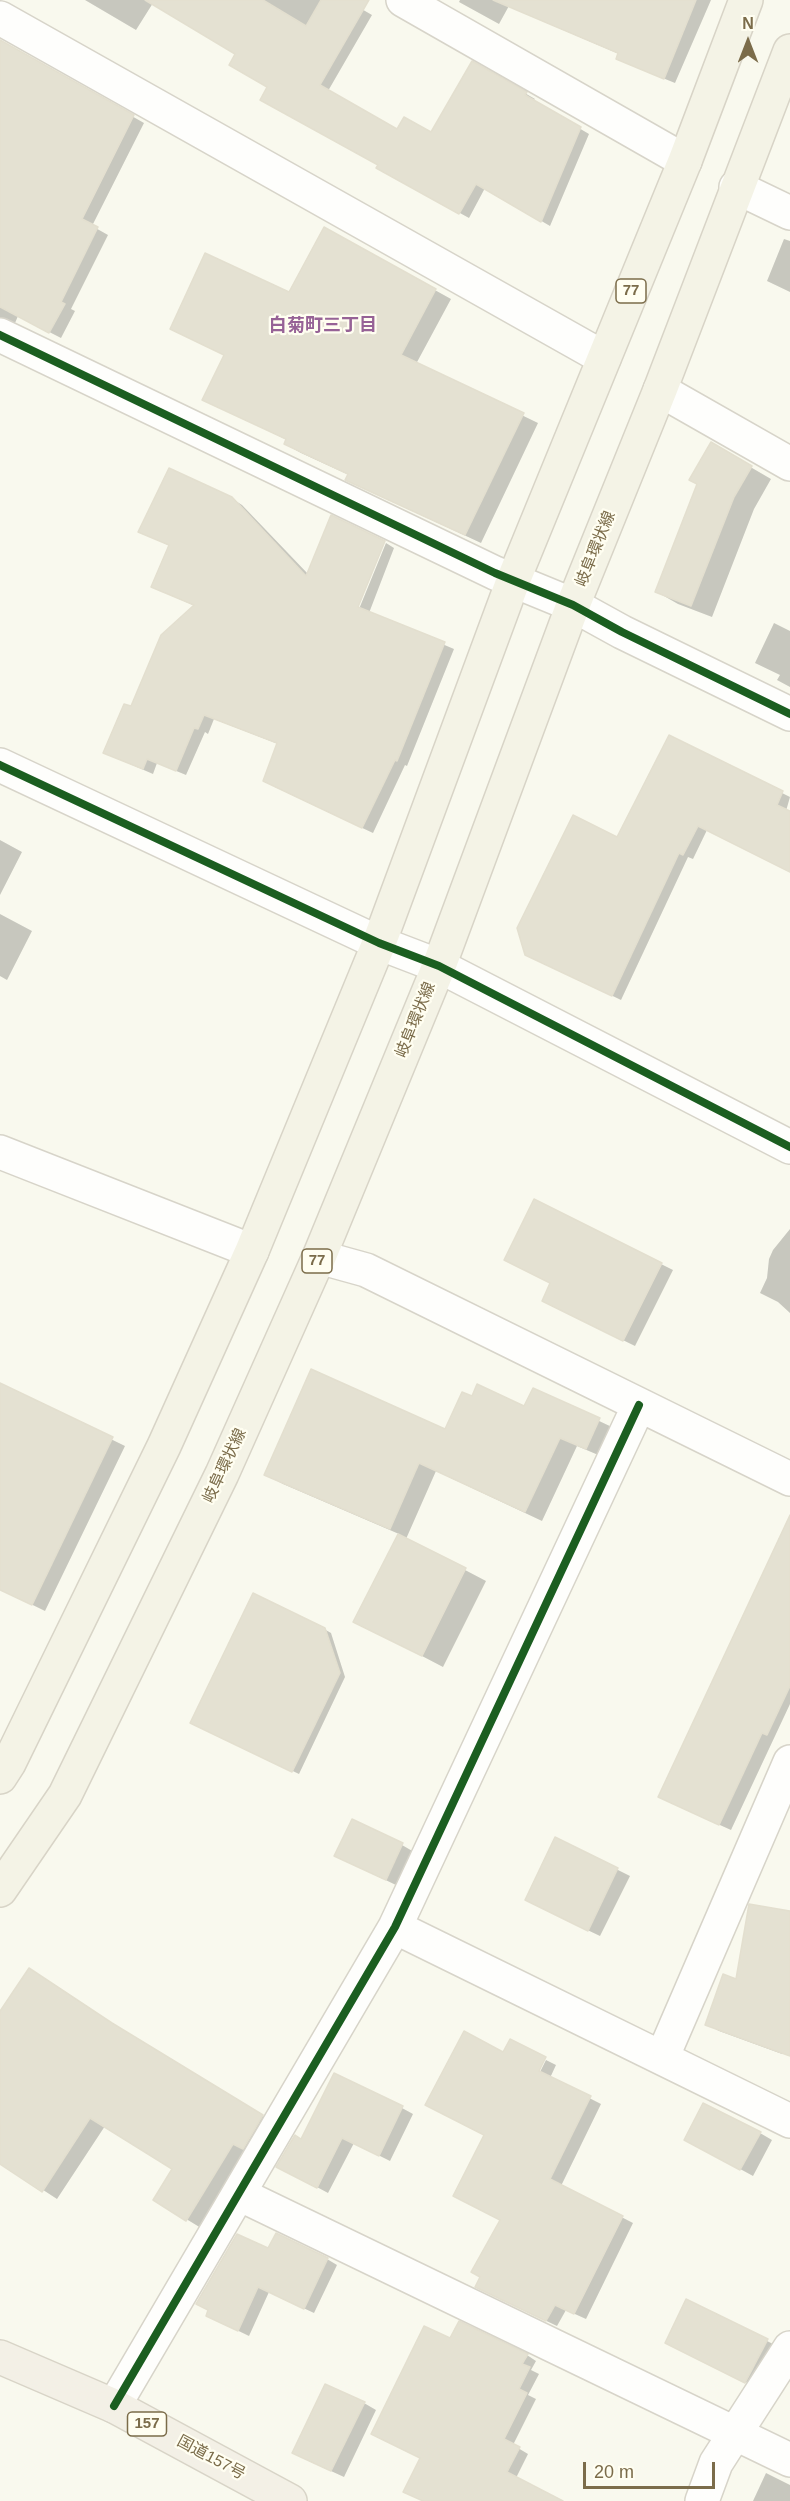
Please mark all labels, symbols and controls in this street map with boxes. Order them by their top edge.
north arrow [718,12,778,72]
text: N [742,15,754,32]
road number: 77 [616,279,646,303]
district label: 白菊町三丁目 [269,315,377,337]
street label: 岐阜環状線 [572,508,620,590]
street label: 岐阜環状線 [392,979,440,1061]
road number: 77 [302,1249,332,1273]
street label: 岐阜環状線 [199,1426,251,1506]
road number: 157 [128,2412,166,2436]
street label: 国道157号 [174,2432,248,2484]
scale bar [586,2450,718,2488]
text: 20 m [594,2462,634,2482]

